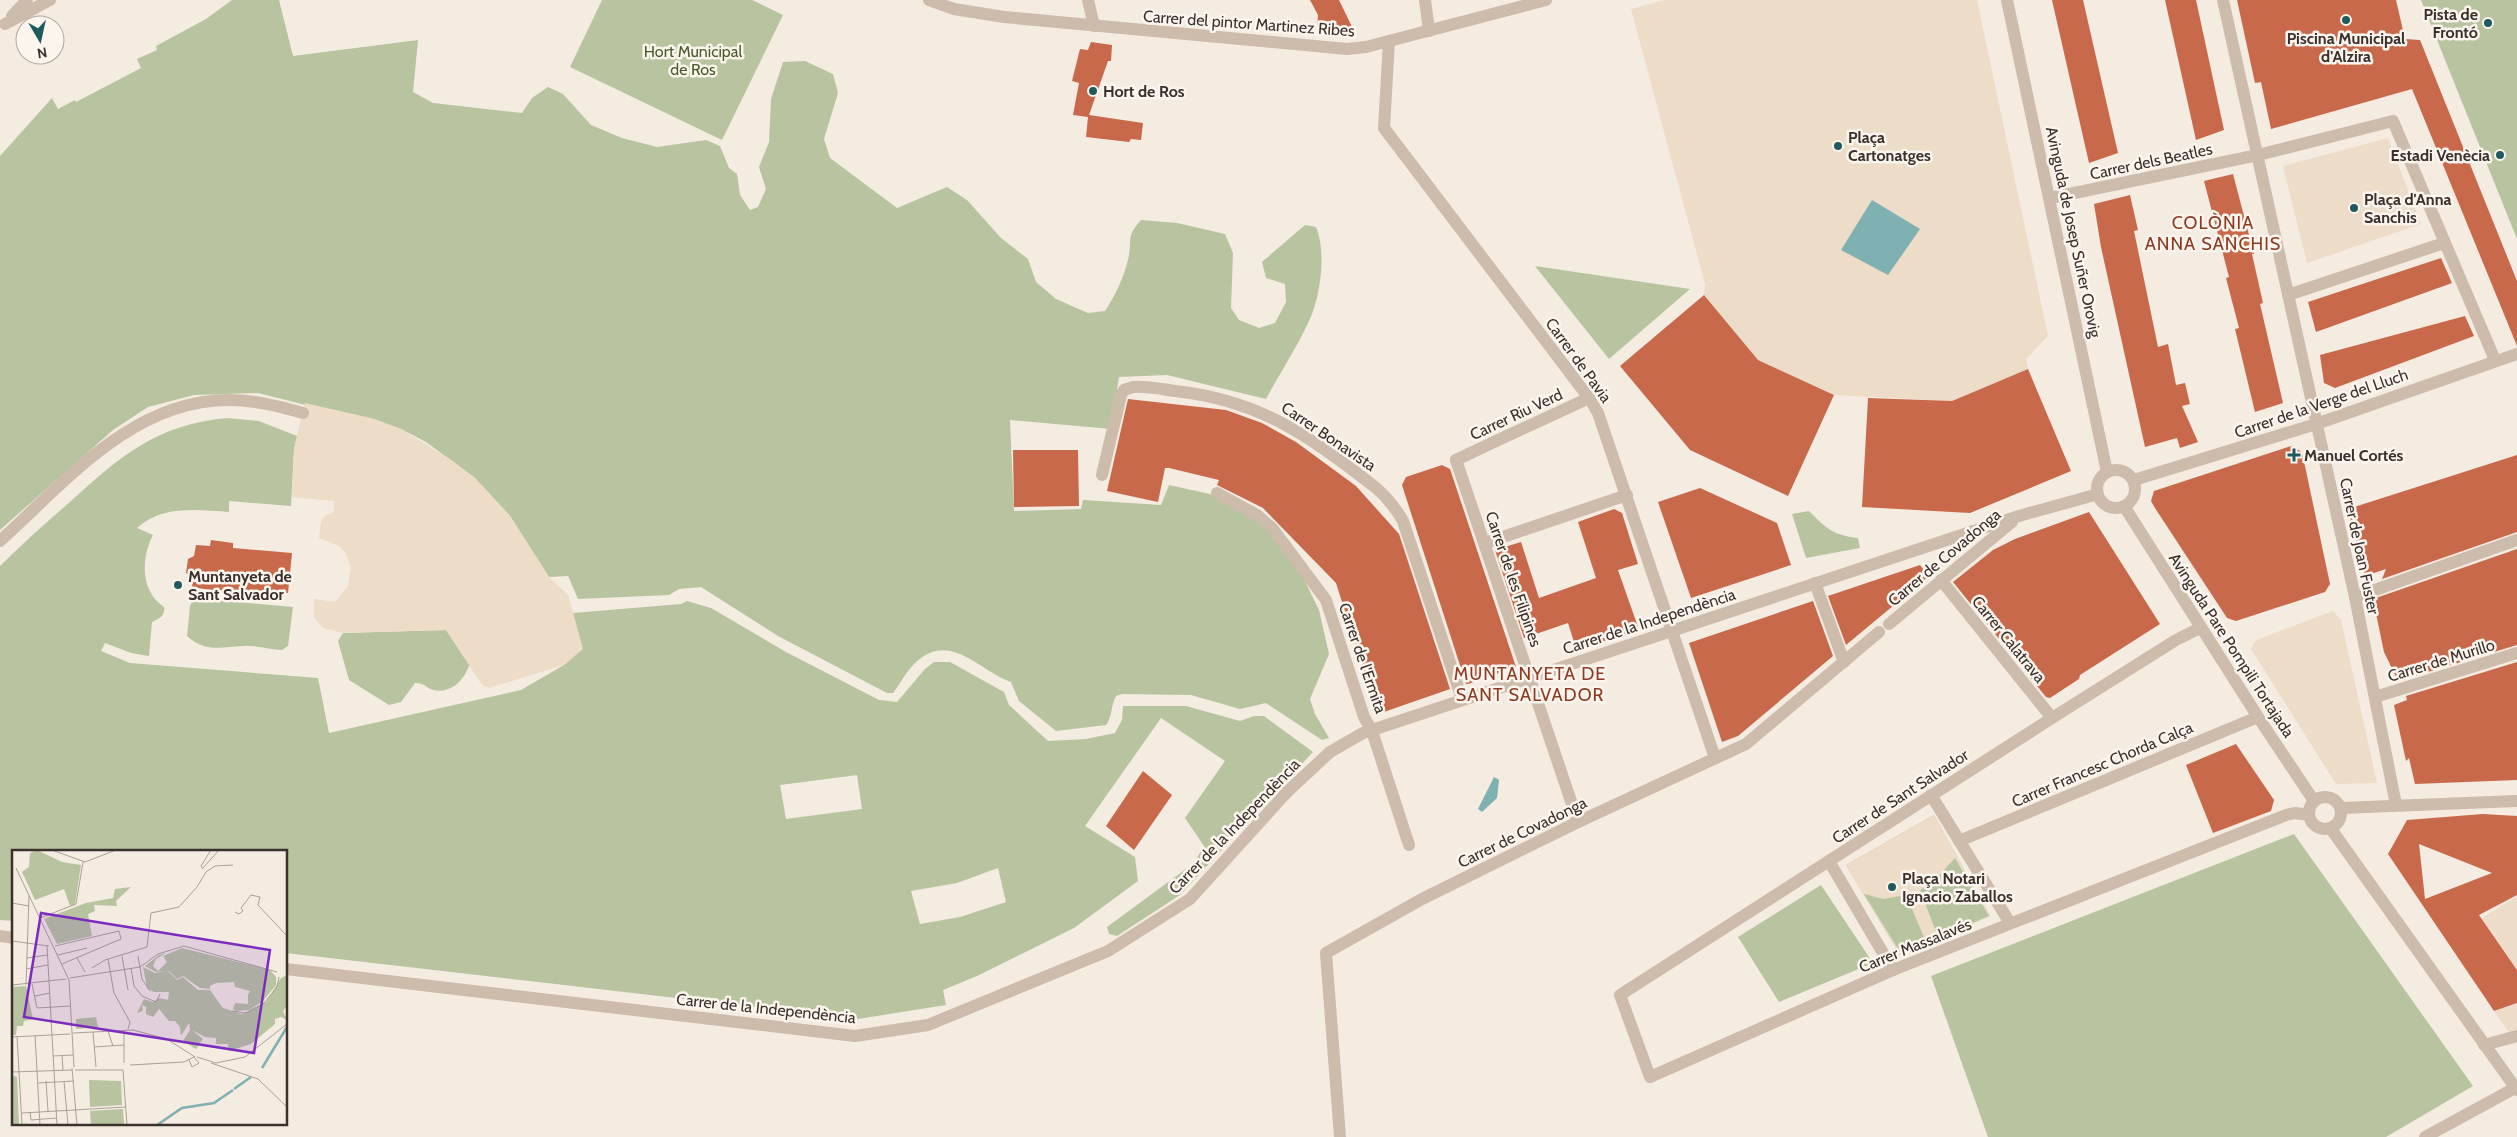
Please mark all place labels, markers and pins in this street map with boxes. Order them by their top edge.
place label: Pista de Frontó [2424,5,2478,42]
marker: Piscina Municipal d'Alzira [2340,14,2352,26]
marker: Pista de Frontó [2482,17,2494,29]
place label: Piscina Municipal d'Alzira [2287,29,2405,66]
place label: Hort de Ros [1103,82,1185,101]
marker: Hort de Ros [1087,85,1099,97]
place label: Plaça Cartonatges [1848,128,1931,165]
marker: Plaça Cartonatges [1832,140,1844,152]
place label: Estadi Venècia [2391,146,2490,165]
marker: Estadi Venècia [2494,149,2506,161]
place label: Plaça d'Anna Sanchis [2364,190,2452,227]
marker: Plaça d'Anna Sanchis [2348,202,2360,214]
place label: Manuel Cortés [2304,446,2404,465]
marker: Manuel Cortés [2288,449,2300,461]
place label: Muntanyeta de Sant Salvador [188,567,292,604]
marker: Muntanyeta de Sant Salvador [172,579,184,591]
place label: Plaça Notari Ignacio Zaballos [1902,869,2013,906]
marker: Plaça Notari Ignacio Zaballos [1886,881,1898,893]

